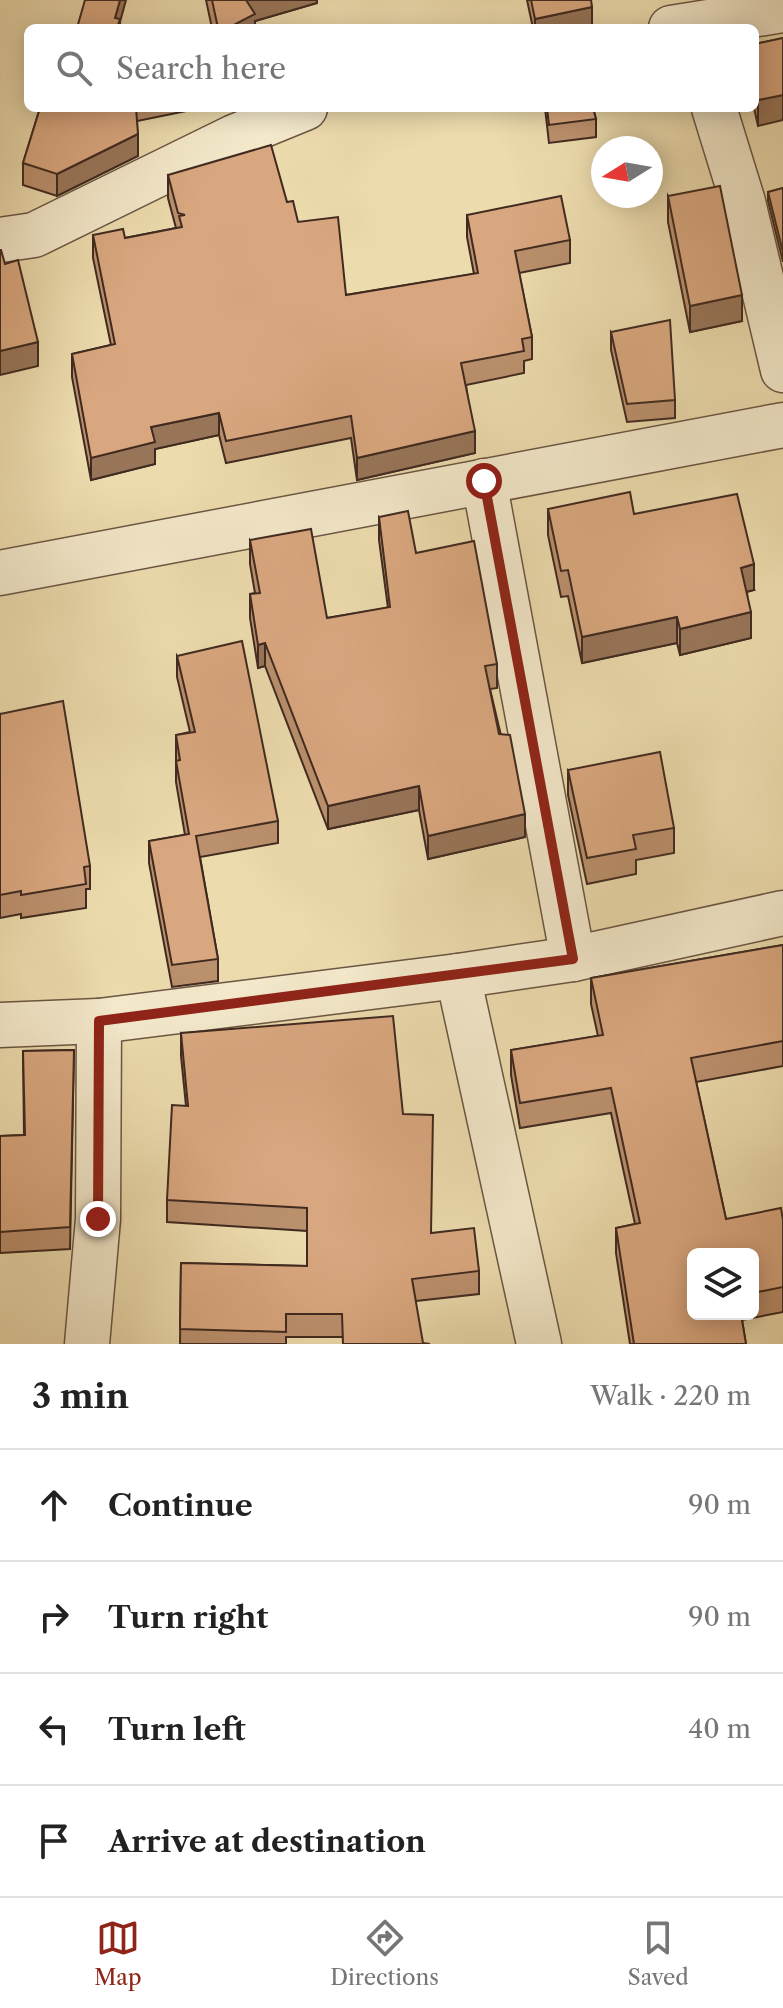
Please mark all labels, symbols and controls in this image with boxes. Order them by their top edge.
search box [24,24,759,112]
icon: search [52,46,96,90]
text: Search here [116,50,286,87]
north arrow [591,136,663,208]
route start [466,463,502,499]
route end [80,1201,116,1237]
map controls [687,1248,759,1320]
button: layers [687,1248,759,1320]
text: 3 min [32,1375,129,1417]
text: Walk · 220 m [590,1380,751,1412]
icon: ahead [32,1483,76,1527]
text: Continue [108,1487,253,1524]
text: 90 m [688,1489,751,1521]
icon: right [32,1595,76,1639]
text: Turn right [108,1599,268,1636]
text: 90 m [688,1601,751,1633]
icon: left [32,1707,76,1751]
text: Turn left [108,1711,245,1748]
text: 40 m [688,1713,751,1745]
icon: arrive [32,1819,76,1863]
text: Arrive at destination [108,1823,426,1860]
tab: Map [94,1916,142,1991]
tab: Directions [330,1916,439,1991]
tab: Saved [628,1916,689,1991]

